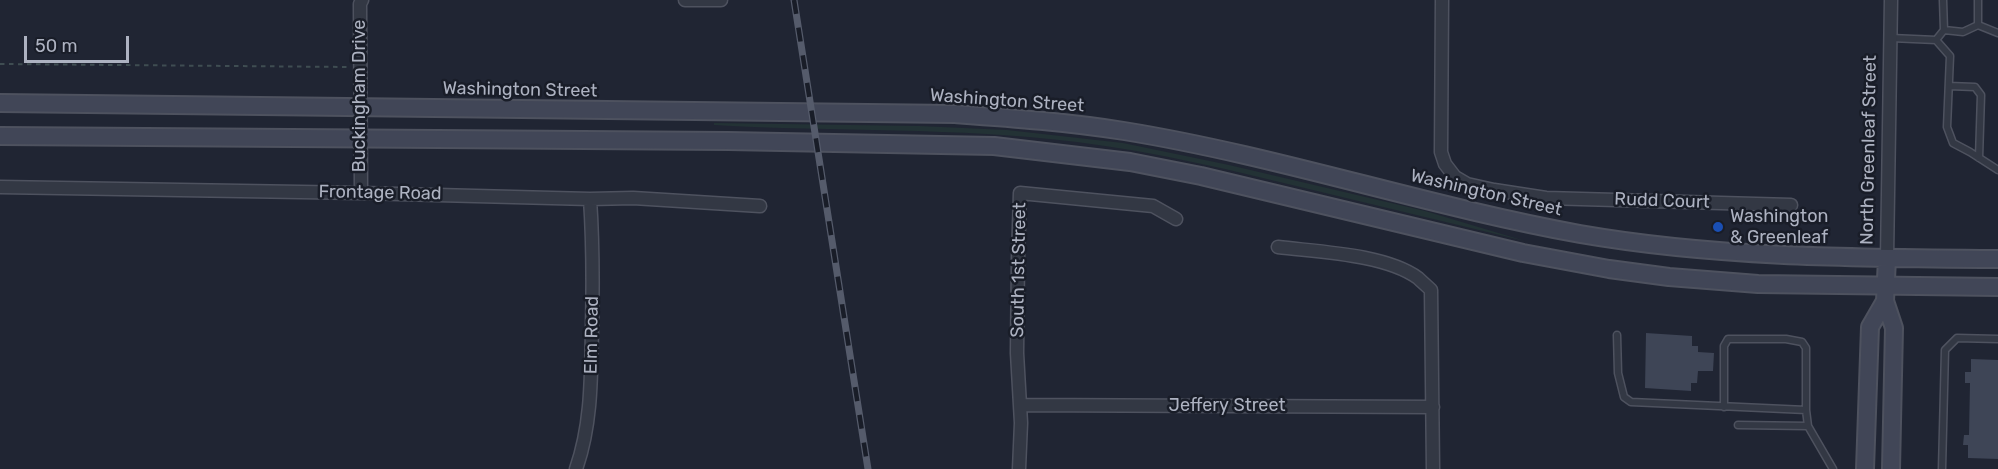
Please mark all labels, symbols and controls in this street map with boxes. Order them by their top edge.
street label: Buckingham Drive [349,20,371,172]
scale bar [27,24,132,62]
text: 50 m [35,35,78,57]
street label: North Greenleaf Street [1857,55,1881,245]
street label: Washington Street [442,78,598,102]
street label: Washington Street [929,85,1085,117]
street label: Washington Street [1408,165,1564,221]
street label: Frontage Road [318,181,442,205]
street label: Rudd Court [1614,189,1710,213]
street label: South 1st Street [1007,202,1031,338]
place label: Washington & Greenleaf [1730,206,1828,248]
marker: Washington & Greenleaf [1711,220,1725,234]
street label: Elm Road [581,296,603,374]
street label: Jeffery Street [1169,395,1285,417]

